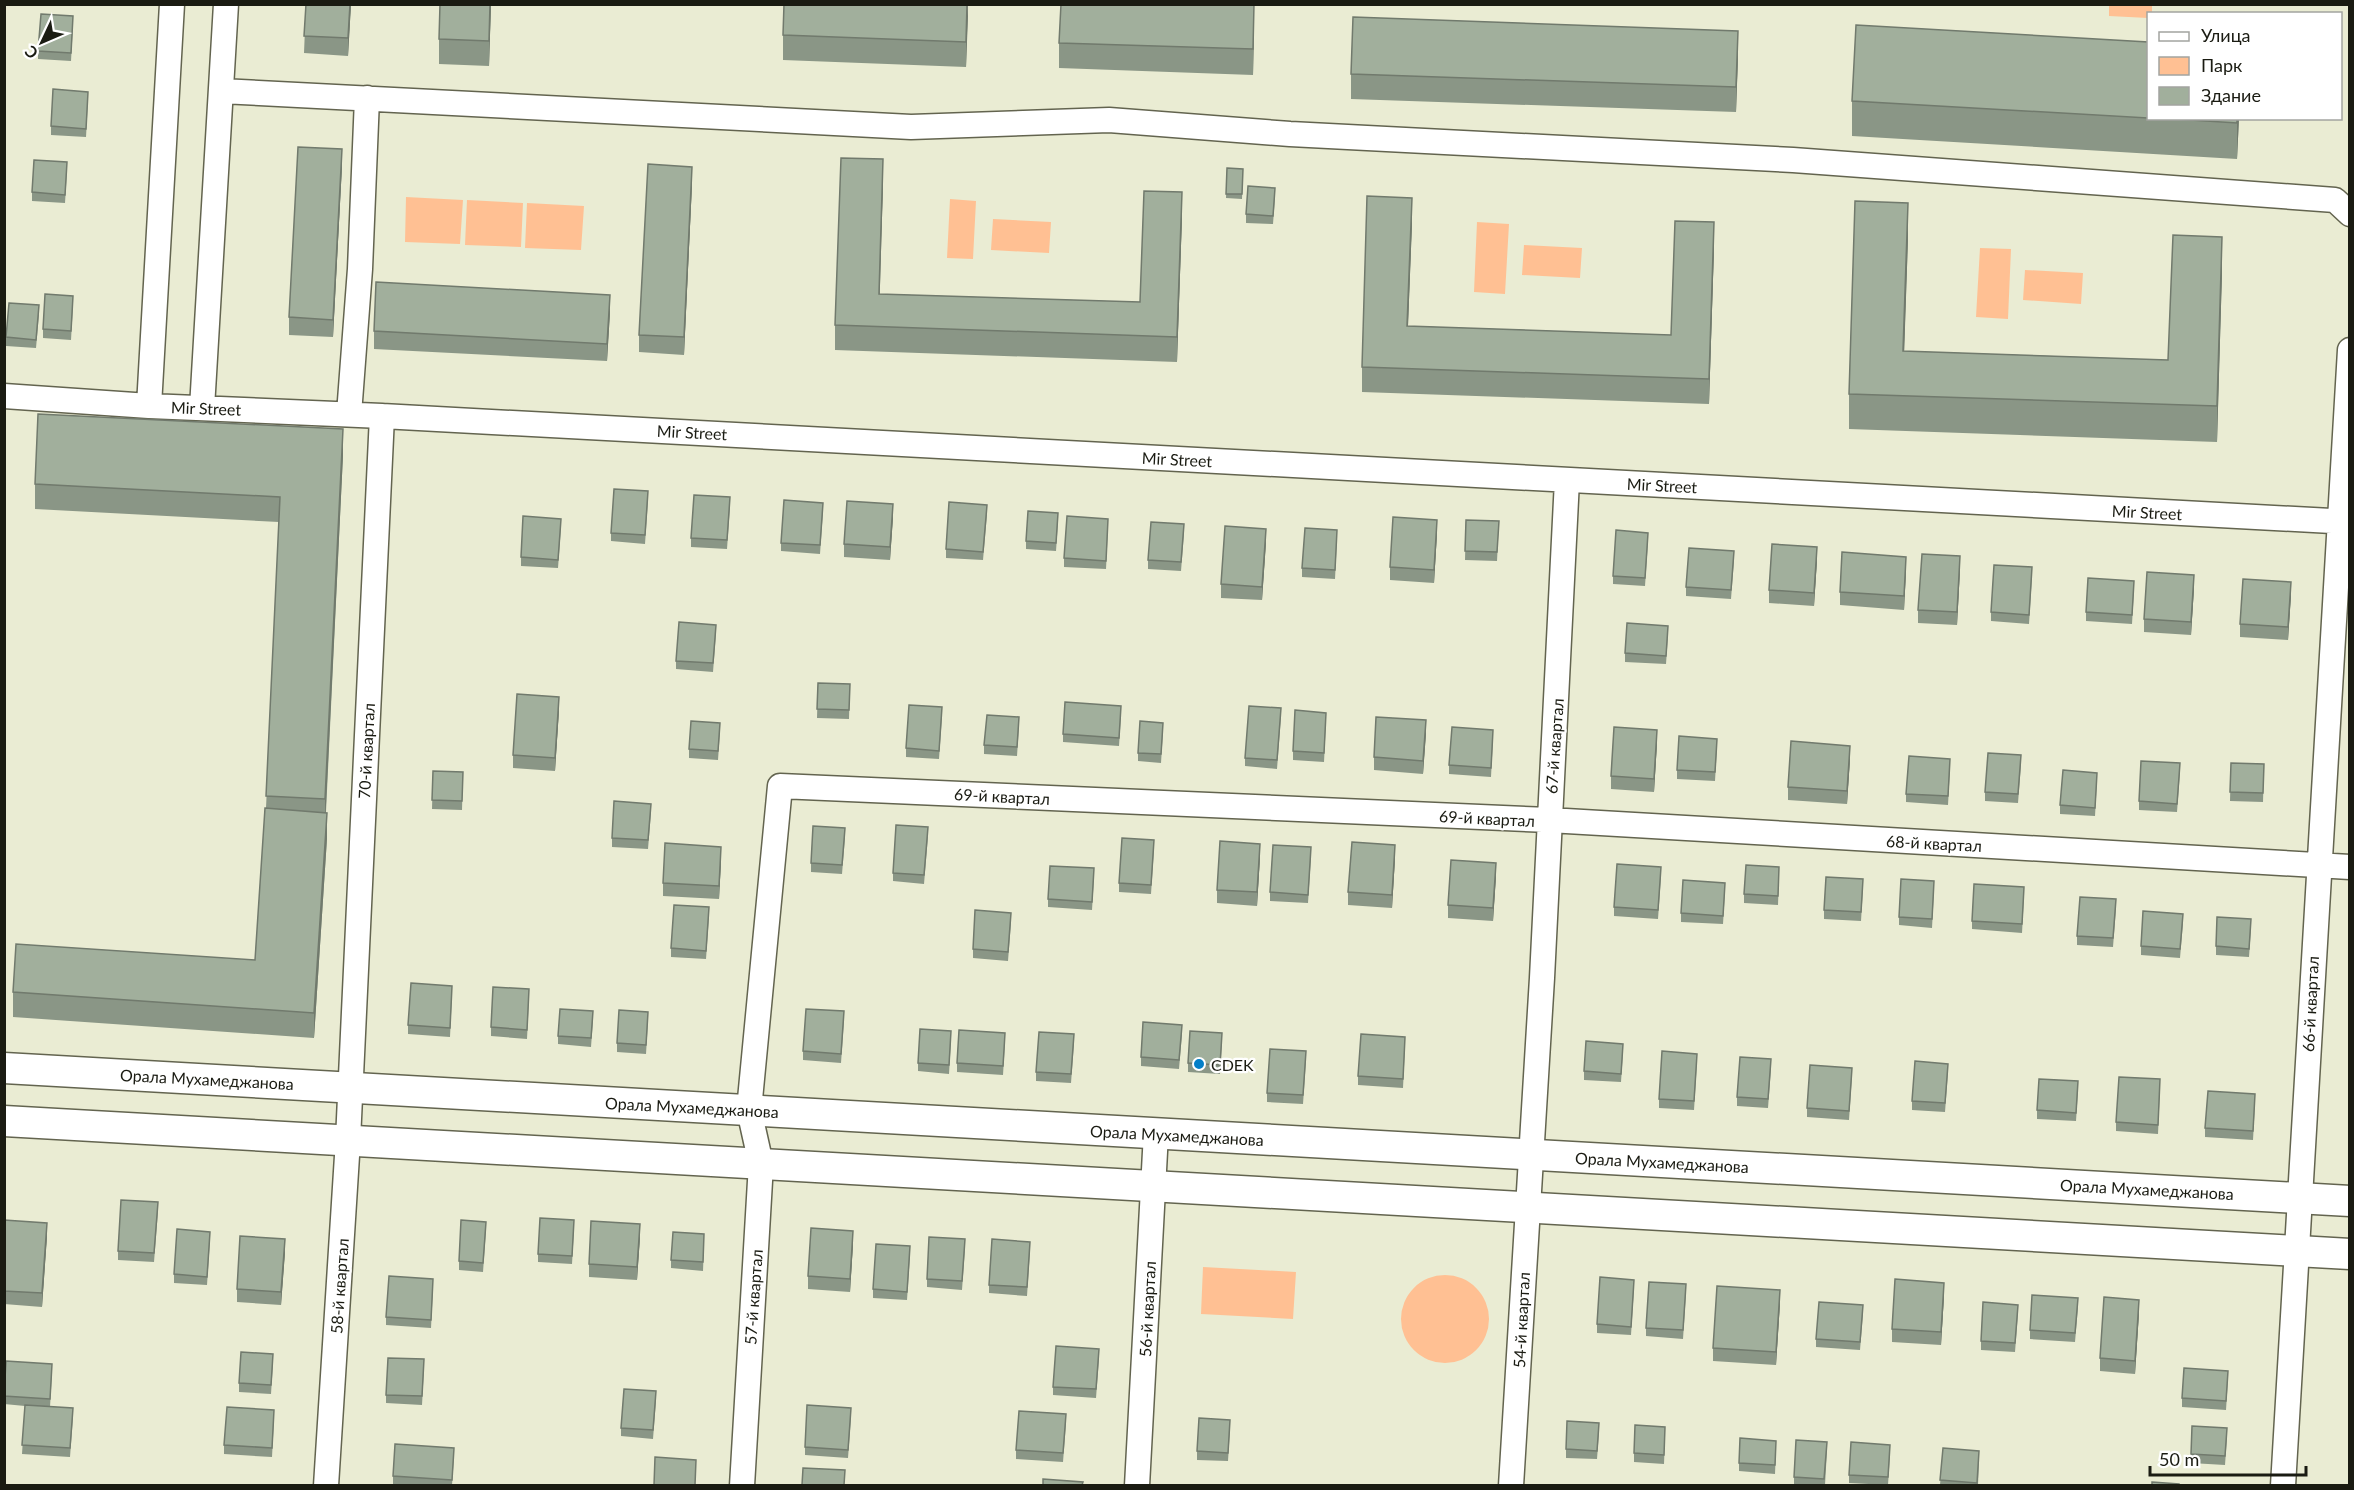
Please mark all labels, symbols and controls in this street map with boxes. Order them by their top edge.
north arrow [12,12,72,72]
legend [2147,12,2342,120]
text: Улица [2201,24,2251,46]
text: С [20,42,41,63]
text: Парк [2201,54,2243,76]
text: Здание [2201,84,2261,106]
street label: Mir Street [171,397,242,419]
street label: Mir Street [656,421,728,443]
street label: Mir Street [1141,448,1213,470]
street label: Mir Street [1626,474,1698,496]
street label: Mir Street [2111,501,2183,523]
street label: 67-й квартал [1541,697,1567,795]
street label: 70-й квартал [354,703,378,799]
street label: 69-й квартал [954,784,1050,808]
street label: 69-й квартал [1439,806,1535,830]
street label: 68-й квартал [1886,831,1982,855]
street label: 66-й квартал [2298,956,2322,1052]
place label: CDEK [1211,1055,1254,1074]
marker: CDEK [1192,1057,1206,1071]
street label: Орала Мухамеджанова [120,1065,294,1093]
street label: Орала Мухамеджанова [605,1093,779,1121]
street label: Орала Мухамеджанова [1090,1121,1264,1149]
street label: Орала Мухамеджанова [1575,1148,1749,1176]
street label: Орала Мухамеджанова [2060,1175,2234,1203]
street label: 58-й квартал [326,1237,352,1335]
street label: 57-й квартал [740,1248,766,1346]
street label: 56-й квартал [1135,1261,1159,1357]
street label: 54-й квартал [1509,1272,1533,1368]
scale bar [2150,1439,2306,1477]
text: 50 m [2159,1448,2199,1470]

